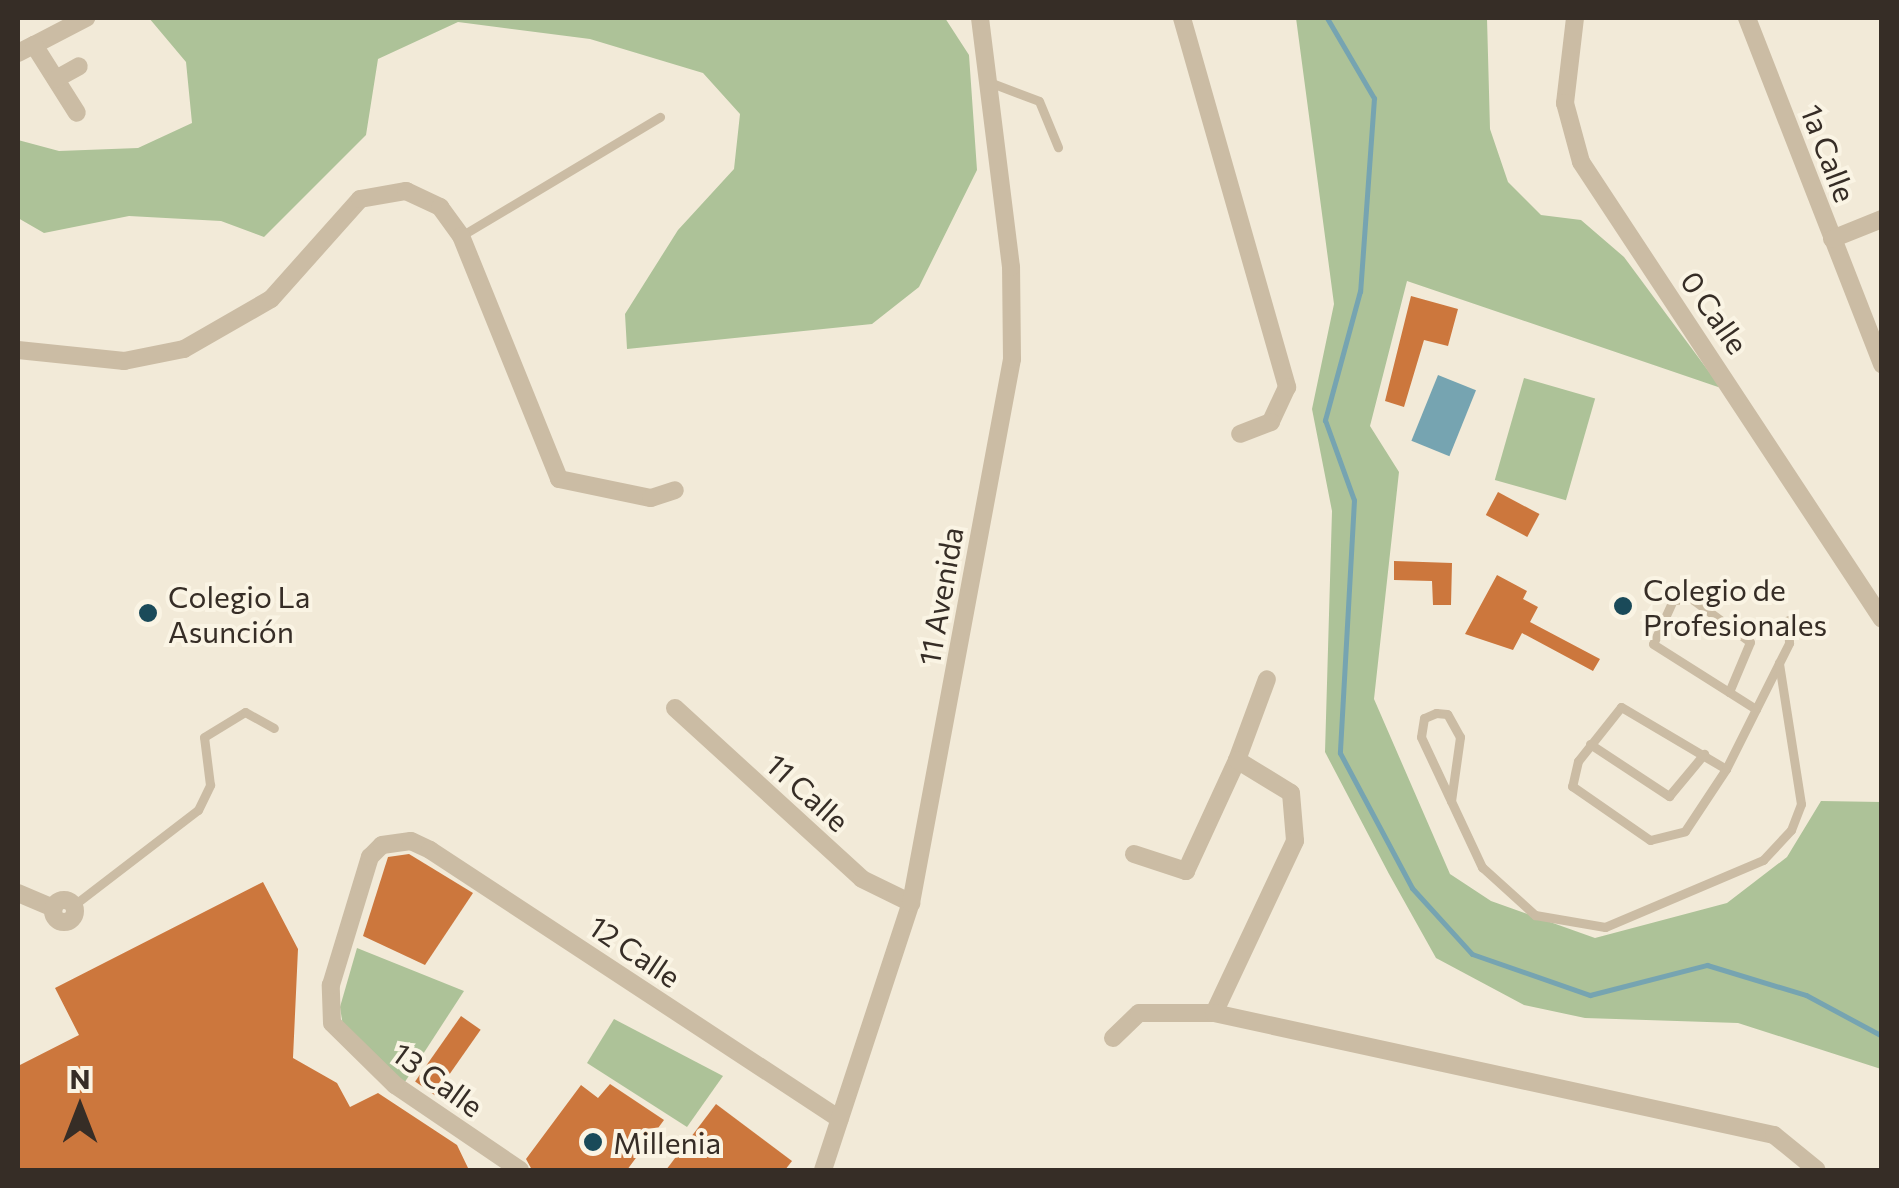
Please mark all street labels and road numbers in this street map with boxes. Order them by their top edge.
street label: 1a Calle [1794,99,1864,207]
street label: 0 Calle [1674,264,1756,360]
street label: 11 Avenida [910,524,970,668]
street label: 11 Calle [759,746,857,838]
street label: 12 Calle [582,907,688,995]
street label: 13 Calle [386,1034,490,1124]

